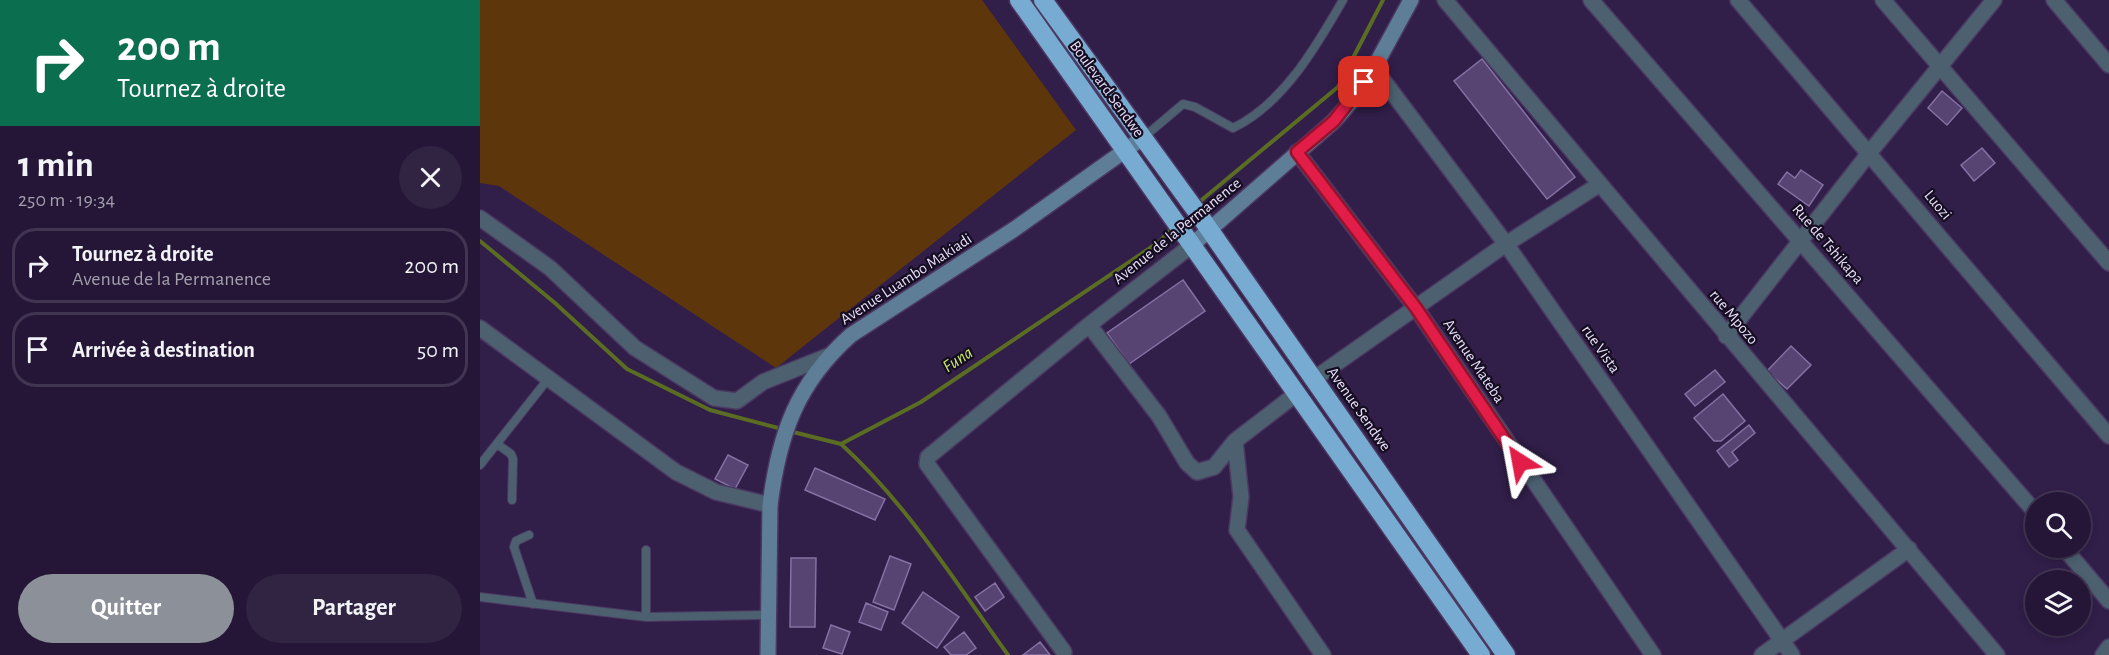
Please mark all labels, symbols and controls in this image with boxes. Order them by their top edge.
icon: right [18,24,96,102]
text: 200 m [117,26,221,68]
street label: Boulevard Sendwe [1067,38,1147,140]
pin [1338,56,1389,107]
icon: arrive [1347,65,1380,98]
text: Tournez à droite [117,75,286,102]
button: close [399,146,462,209]
text: 1 min [18,147,94,183]
street label: Avenue de la Permanence [1110,175,1244,287]
street label: Luozi [1921,187,1955,223]
text: 250 m · 19:34 [18,190,115,210]
street label: Rue de Tshikapa [1789,201,1867,287]
street label: Avenue Luambo Makiadi [837,231,975,327]
text: Tournez à droite [72,243,214,265]
icon: right [21,249,54,282]
text: 200 m [405,255,459,277]
text: Avenue de la Permanence [72,269,271,289]
street label: rue Mpozo [1707,287,1761,348]
street label: Avenue Mateba [1440,316,1508,406]
street label: rue Vista [1579,322,1623,376]
icon: arrive [21,333,54,366]
text: Arrivée à destination [72,339,255,361]
text: 50 m [417,339,459,361]
water label: Funa [940,344,976,376]
street label: Avenue Sendwe [1324,364,1394,454]
position arrow [1488,430,1552,494]
map controls [2025,492,2091,636]
button: search [2025,492,2091,558]
button: layers [2025,570,2091,636]
button: Quitter [18,574,234,643]
button: Partager [246,574,462,643]

